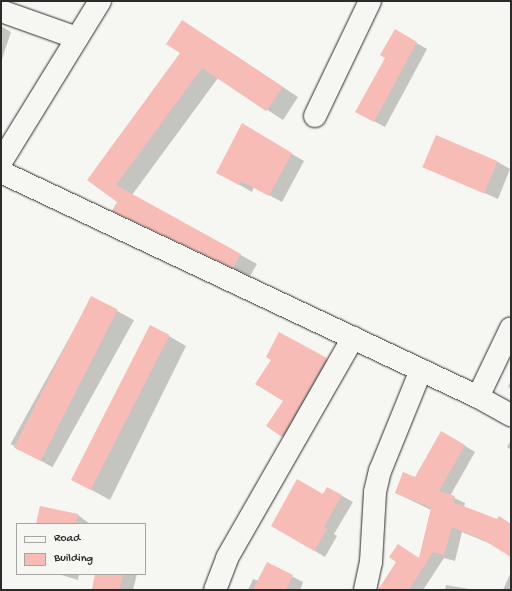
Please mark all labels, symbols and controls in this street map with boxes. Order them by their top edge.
legend [16,523,146,575]
text: Road [54,532,80,546]
text: Building [54,552,93,566]

